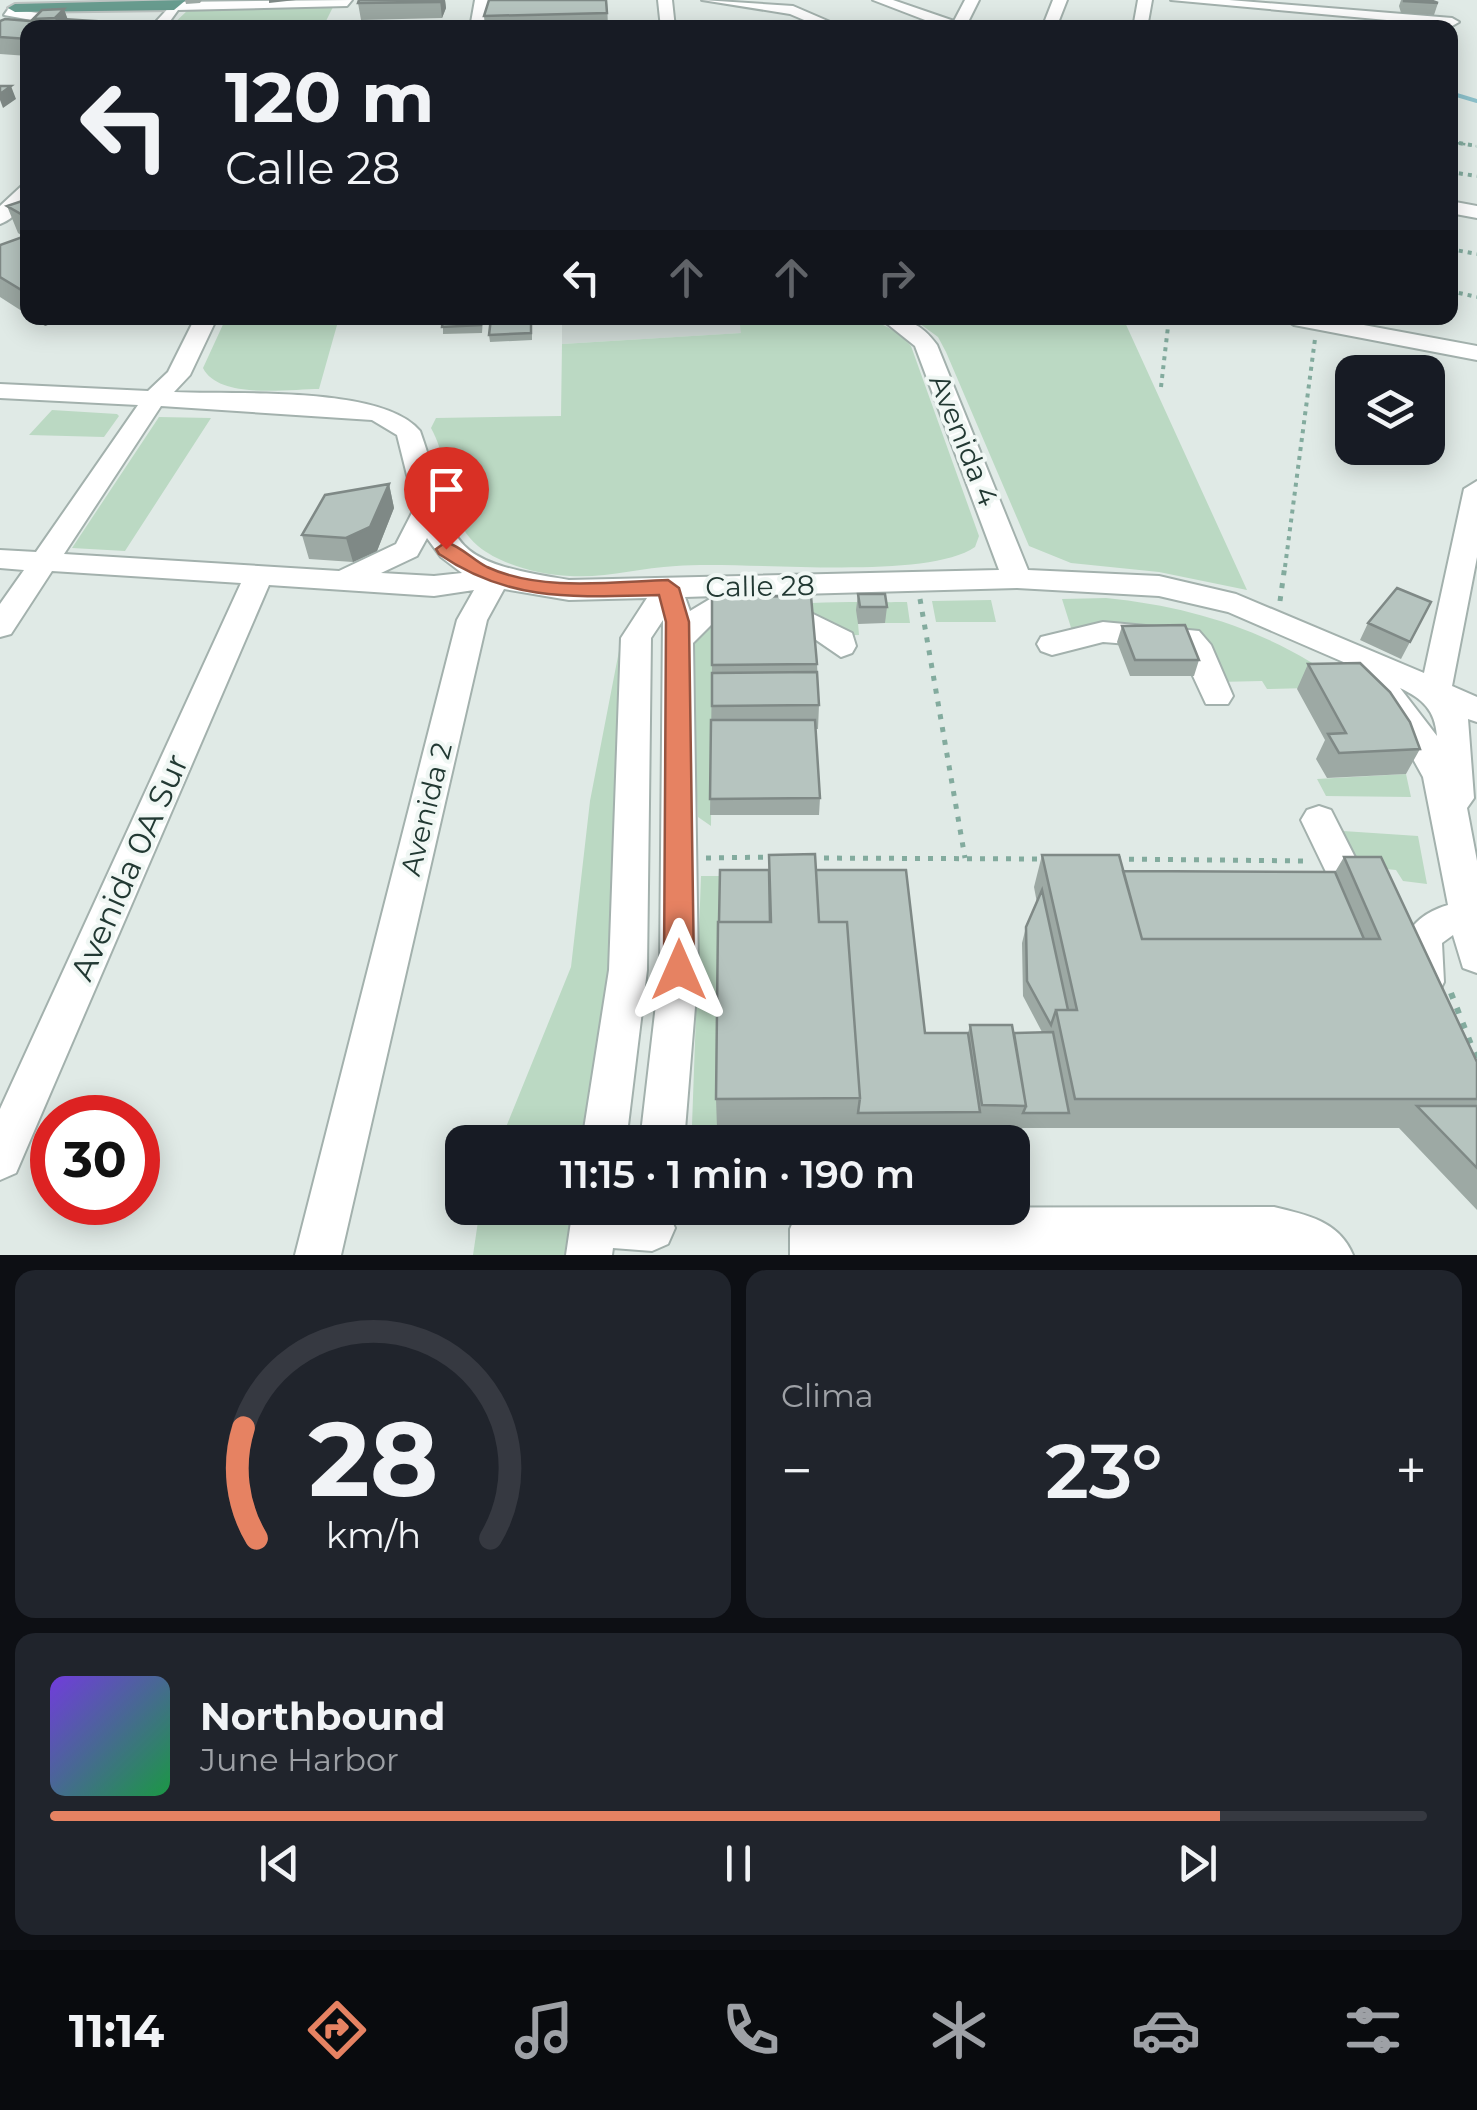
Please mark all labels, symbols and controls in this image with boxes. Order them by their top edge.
text: 120 m [225,54,435,140]
icon: left [60,60,190,190]
text: Calle 28 [225,140,401,195]
icon: left [554,250,609,305]
icon: ahead [659,250,714,305]
icon: ahead [764,250,819,305]
icon: right [869,250,924,305]
map controls [1335,355,1445,465]
button: layers [1335,355,1445,465]
street label: Avenida 4 [922,369,1006,511]
pin [404,447,489,550]
icon: arrive [419,462,474,517]
street label: Calle 28 [705,568,815,604]
street label: Avenida 2 [393,739,459,879]
street label: Avenida 0A Sur [62,748,196,986]
position arrow [627,918,731,1022]
speed limit sign: 30 [30,1095,160,1225]
text: 11:15 · 1 min · 190 m [560,1151,915,1198]
text: Clima [781,1376,874,1415]
text: 28 [308,1395,438,1522]
text: 23° [1045,1425,1163,1517]
text: − [781,1437,813,1504]
text: + [1395,1437,1427,1504]
text: km/h [325,1513,421,1557]
text: Northbound [200,1693,445,1740]
text: June Harbor [200,1740,399,1779]
icon: previous [252,1836,307,1891]
icon: pause [711,1836,766,1891]
icon: next [1170,1836,1225,1891]
icon: directions [302,1995,372,2065]
icon: music [509,1995,579,2065]
icon: phone [716,1995,786,2065]
icon: climate [924,1995,994,2065]
icon: car [1131,1995,1201,2065]
icon: filters [1338,1995,1408,2065]
text: 11:14 [69,2003,164,2058]

